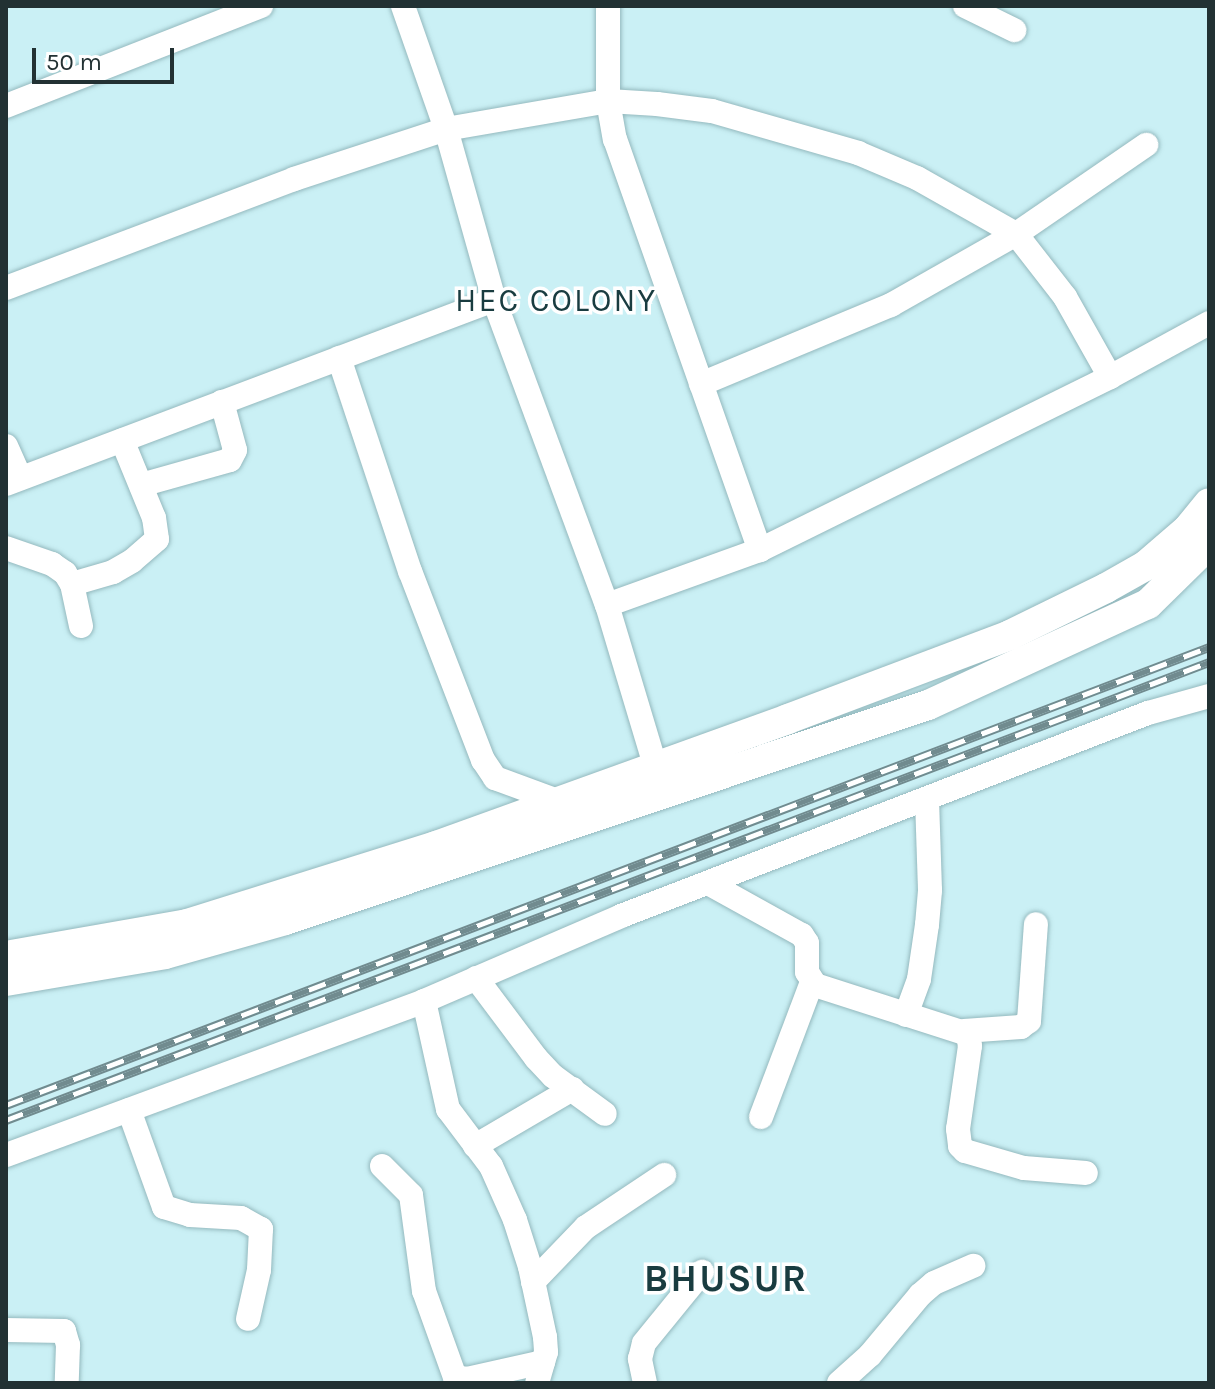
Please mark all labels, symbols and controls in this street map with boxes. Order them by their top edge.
scale bar [36,32,178,82]
text: 50 m [46,48,102,76]
district label: HEC COLONY [455,282,657,320]
district label: BHUSUR [644,1256,808,1302]

